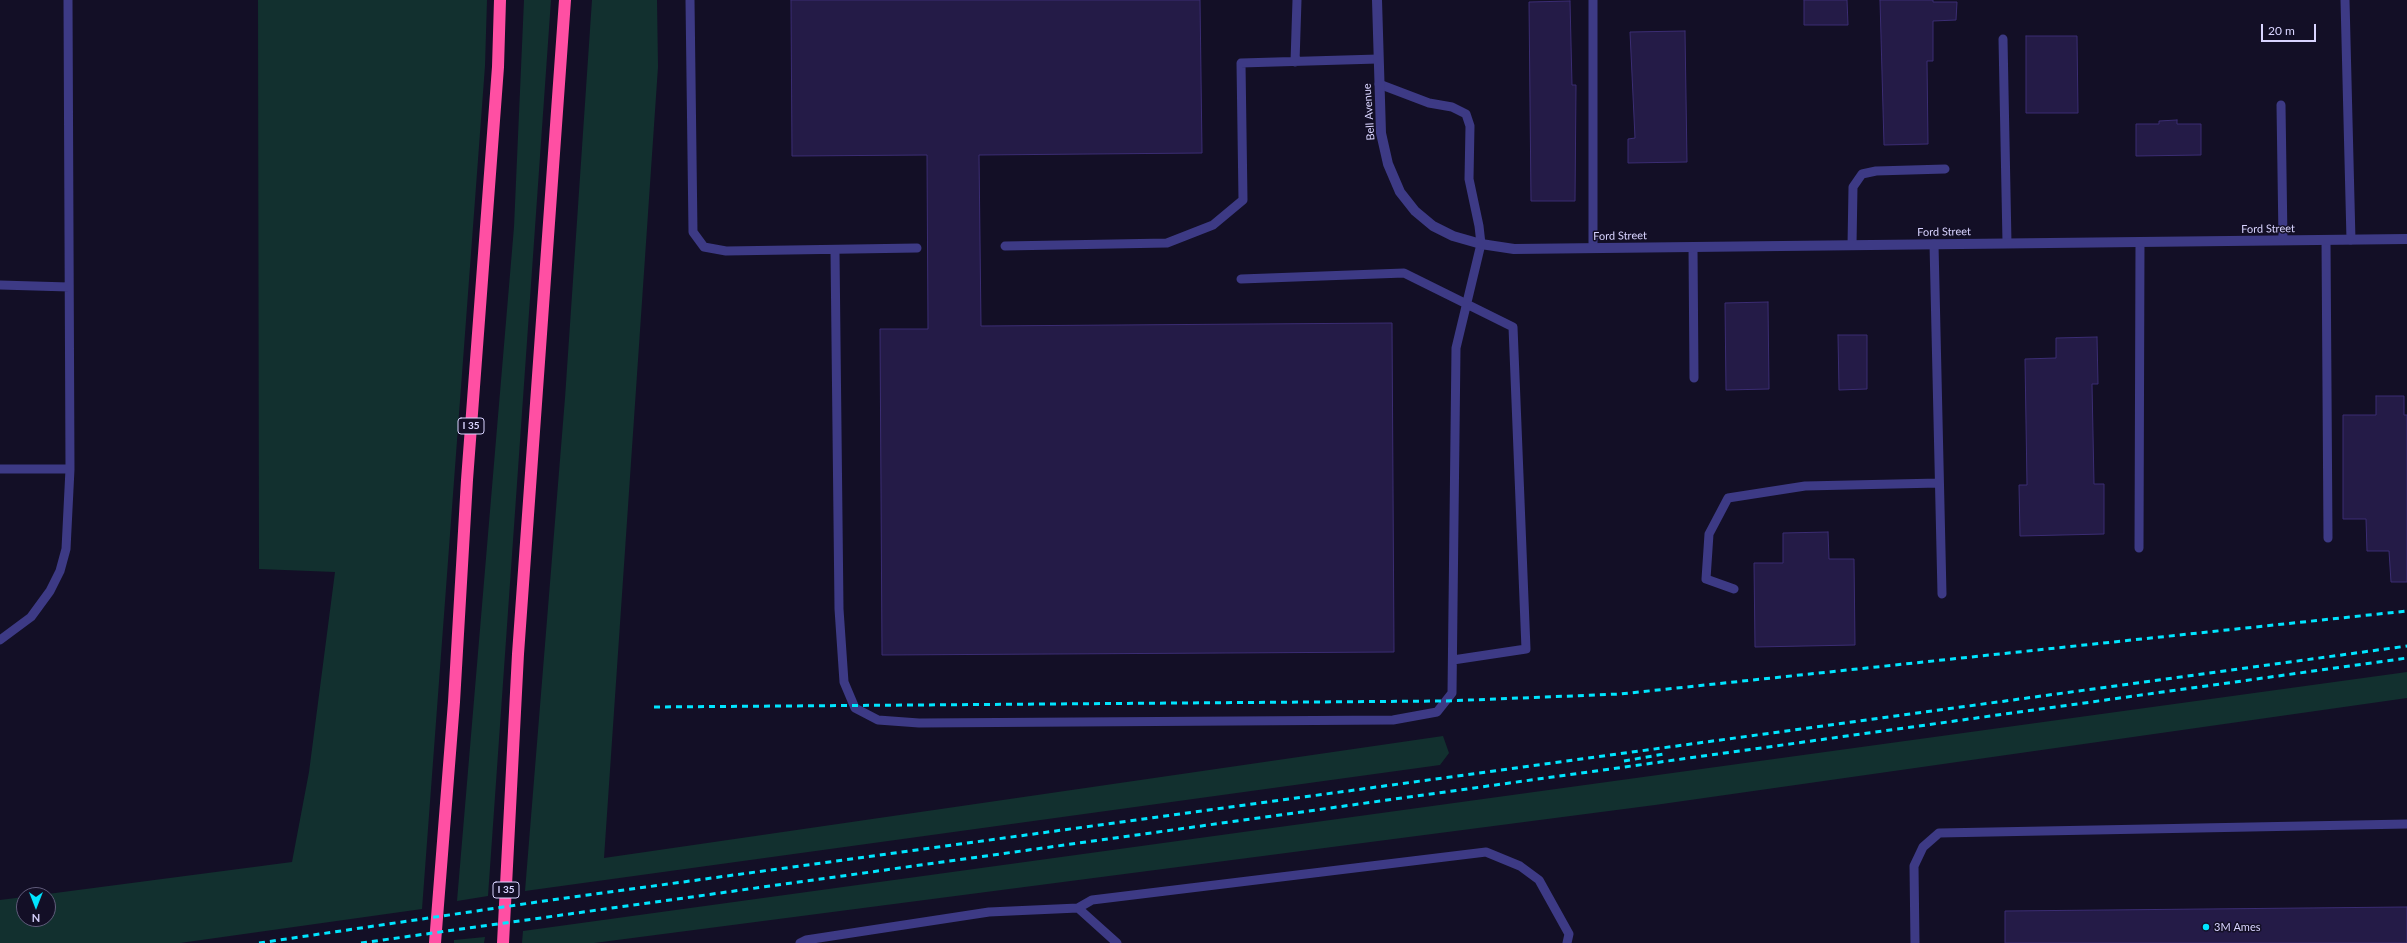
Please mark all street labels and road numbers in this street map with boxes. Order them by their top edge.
street label: Bell Avenue [1360,83,1378,141]
street label: Ford Street [2241,222,2295,236]
street label: Ford Street [1917,225,1971,239]
street label: Ford Street [1593,229,1647,243]
road number: I 35 [458,418,484,434]
road number: I 35 [493,882,519,898]

